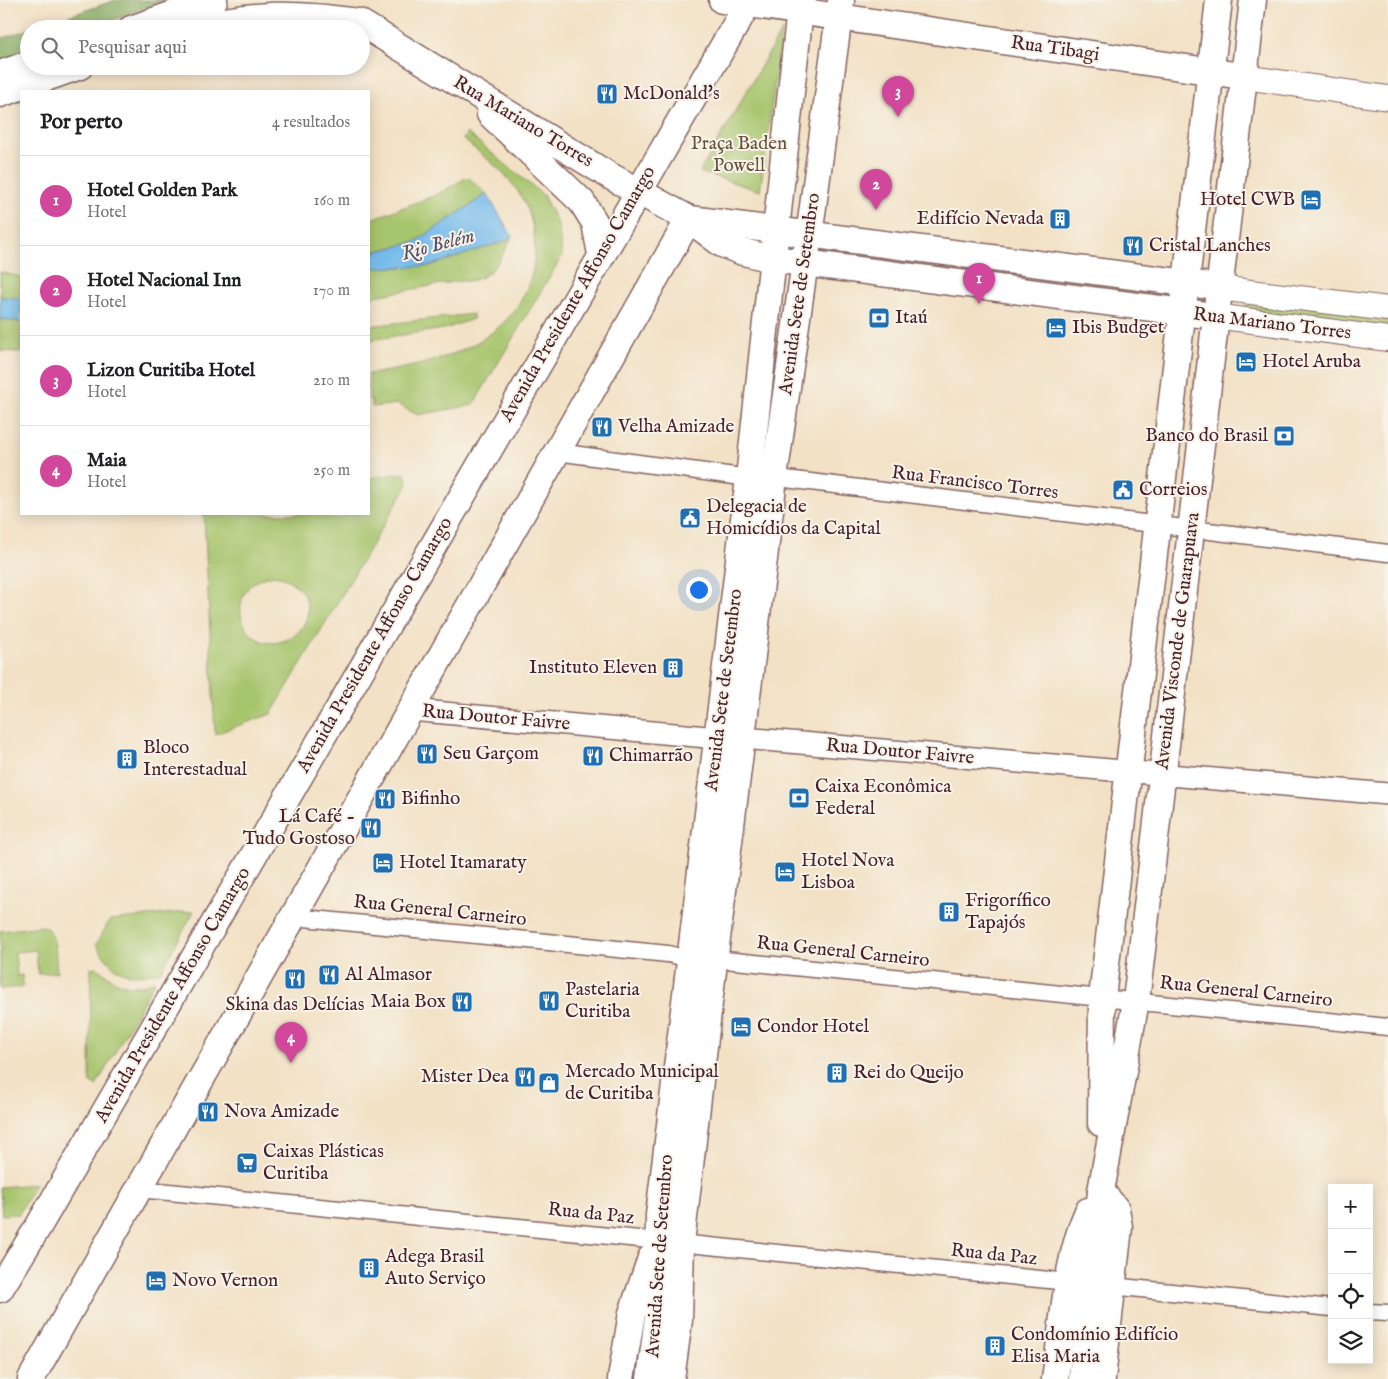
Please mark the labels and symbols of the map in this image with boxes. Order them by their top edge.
street label: Rua Tibagi [1009,31,1101,67]
street label: Rua Mariano Torres [449,71,597,173]
pin: 3 [882,76,914,117]
restaurant icon: McDonald's [595,82,619,106]
place label: McDonald's [623,82,720,106]
park label: Praça Baden Powell [691,132,787,178]
street label: Avenida Presidente Affonso Camargo [494,162,661,427]
pin: 2 [860,169,892,210]
place label: Hotel CWB [1200,188,1295,212]
hotel icon: Hotel CWB [1299,188,1323,212]
street label: Avenida Sete de Setembro [774,192,826,397]
place label: Edifício Nevada [917,207,1045,231]
building icon: Edifício Nevada [1048,207,1072,231]
water label: Rio Belém [399,223,477,267]
restaurant icon: Cristal Lanches [1121,234,1145,258]
place label: Cristal Lanches [1149,234,1271,258]
pin: 1 [963,263,995,304]
street label: Rua Mariano Torres [1192,302,1352,346]
bank icon: Itaú [867,306,891,330]
place label: Itaú [895,306,928,330]
hotel icon: Ibis Budget [1044,316,1068,340]
place label: Ibis Budget [1072,316,1165,340]
hotel icon: Hotel Aruba [1234,350,1258,374]
place label: Hotel Aruba [1262,350,1362,374]
restaurant icon: Velha Amizade [590,415,614,439]
place label: Velha Amizade [617,415,735,439]
place label: Banco do Brasil [1145,424,1269,448]
bank icon: Banco do Brasil [1272,424,1296,448]
street label: Rua Francisco Torres [890,461,1060,505]
public building icon: Correios [1111,478,1135,502]
place label: Correios [1139,478,1207,502]
place label: Delegacia de Homicídios da Capital [706,495,882,541]
public building icon: Delegacia de Homicídios da Capital [678,506,702,530]
street label: Avenida Visconde de Guarapuava [1150,510,1206,772]
street label: Avenida Presidente Affonso Camargo [291,513,458,778]
your location [686,577,712,603]
street label: Avenida Sete de Setembro [700,587,748,793]
place label: Instituto Eleven [529,656,657,680]
building icon: Instituto Eleven [661,656,685,680]
street label: Rua Doutor Faivre [421,700,571,736]
street label: Rua Doutor Faivre [825,734,975,770]
place label: Bloco Interestadual [143,736,248,782]
restaurant icon: Seu Garçom [415,742,439,766]
place label: Seu Garçom [443,742,539,766]
restaurant icon: Chimarrão [581,744,605,768]
place label: Chimarrão [609,744,693,768]
building icon: Bloco Interestadual [115,747,139,771]
place label: Caixa Econômica Federal [815,775,952,821]
bank icon: Caixa Econômica Federal [787,786,811,810]
restaurant icon: Bifinho [373,787,397,811]
place label: Bifinho [401,787,460,811]
place label: Lá Café - Tudo Gostoso [243,805,355,851]
restaurant icon: Lá Café - Tudo Gostoso [359,816,383,840]
place label: Hotel Nova Lisboa [801,849,895,895]
hotel icon: Hotel Itamaraty [371,851,395,875]
place label: Hotel Itamaraty [399,851,527,875]
hotel icon: Hotel Nova Lisboa [773,860,797,884]
street label: Avenida Presidente Affonso Camargo [89,863,256,1128]
place label: Frigorífico Tapajós [965,889,1051,935]
street label: Rua General Carneiro [352,890,528,932]
building icon: Frigorífico Tapajós [937,900,961,924]
street label: Rua General Carneiro [755,931,931,973]
restaurant icon: Al Almasor [317,963,341,987]
place label: Al Almasor [344,963,432,987]
restaurant icon: Skina das Delícias [283,967,307,991]
street label: Rua General Carneiro [1158,971,1334,1013]
place label: Pastelaria Curitiba [565,978,640,1024]
restaurant icon: Pastelaria Curitiba [537,989,561,1013]
place label: Maia Box [371,990,446,1014]
restaurant icon: Maia Box [450,990,474,1014]
place label: Skina das Delícias [226,993,364,1017]
hotel icon: Condor Hotel [729,1015,753,1039]
place label: Condor Hotel [757,1015,870,1039]
pin: 4 [275,1022,307,1063]
place label: Mercado Municipal de Curitiba [565,1060,720,1106]
building icon: Rei do Queijo [825,1061,849,1085]
place label: Rei do Queijo [853,1061,964,1085]
place label: Mister Dea [421,1065,510,1089]
restaurant icon: Mister Dea [513,1065,537,1089]
shop icon: Mercado Municipal de Curitiba [537,1071,561,1095]
restaurant icon: Nova Amizade [196,1100,220,1124]
place label: Nova Amizade [224,1100,339,1124]
place label: Caixas Plásticas Curitiba [263,1140,384,1186]
supermarket icon: Caixas Plásticas Curitiba [235,1151,259,1175]
street label: Avenida Sete de Setembro [641,1154,679,1359]
street label: Rua da Paz [547,1198,636,1230]
street label: Rua da Paz [950,1239,1039,1271]
place label: Adega Brasil Auto Serviço [384,1245,486,1291]
building icon: Adega Brasil Auto Serviço [357,1256,381,1280]
hotel icon: Novo Vernon [144,1269,168,1293]
place label: Novo Vernon [172,1269,278,1293]
place label: Condomínio Edifício Elisa Maria [1011,1323,1178,1369]
building icon: Condomínio Edifício Elisa Maria [983,1334,1007,1358]

